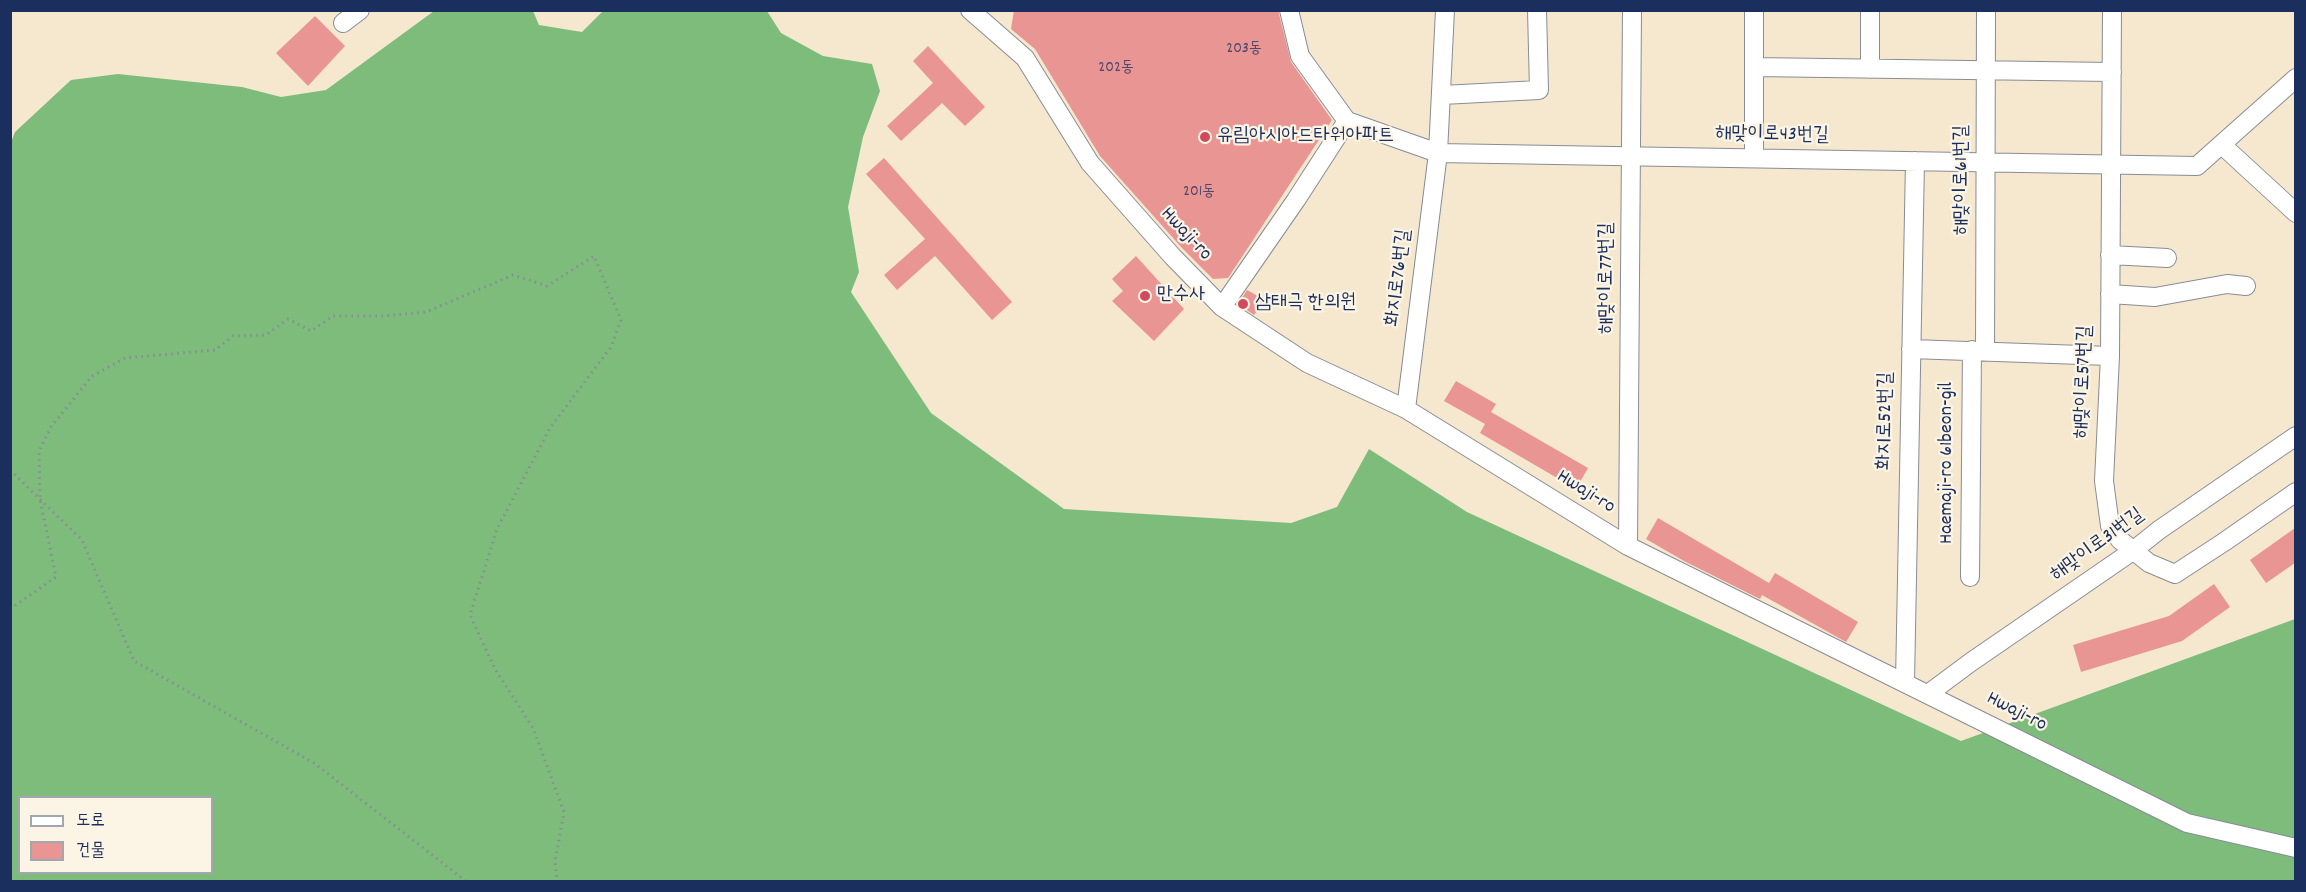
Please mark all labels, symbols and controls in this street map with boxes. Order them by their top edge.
house number: 203동 [1226,40,1262,60]
house number: 202동 [1098,59,1134,79]
street label: 해맞이로43번길 [1715,123,1829,149]
place label: 유림아시아드타워아파트 [1217,125,1394,149]
street label: 해맞이로61번길 [1951,125,1975,235]
marker: 유림아시아드타워아파트 [1198,130,1212,144]
house number: 201동 [1183,183,1215,203]
street label: Hwaji-ro [1154,203,1216,267]
street label: 해맞이로77번길 [1596,222,1620,334]
street label: 화지로76번길 [1382,228,1418,328]
place label: 만수사 [1157,284,1205,308]
marker: 만수사 [1138,289,1152,303]
place label: 삼태극 한의원 [1255,292,1356,316]
marker: 삼태극 한의원 [1236,297,1250,311]
street label: 해맞이로57번길 [2071,325,2099,439]
street label: 화지로52번길 [1874,372,1900,470]
street label: Haemaji-ro 61beon-gil [1936,382,1960,544]
street label: Hwaji-ro [1551,466,1619,520]
street label: 해맞이로31번길 [2047,504,2149,588]
street label: Hwaji-ro [1982,688,2050,738]
legend [18,796,213,874]
text: 도로 [76,809,105,834]
text: 건물 [76,839,105,864]

